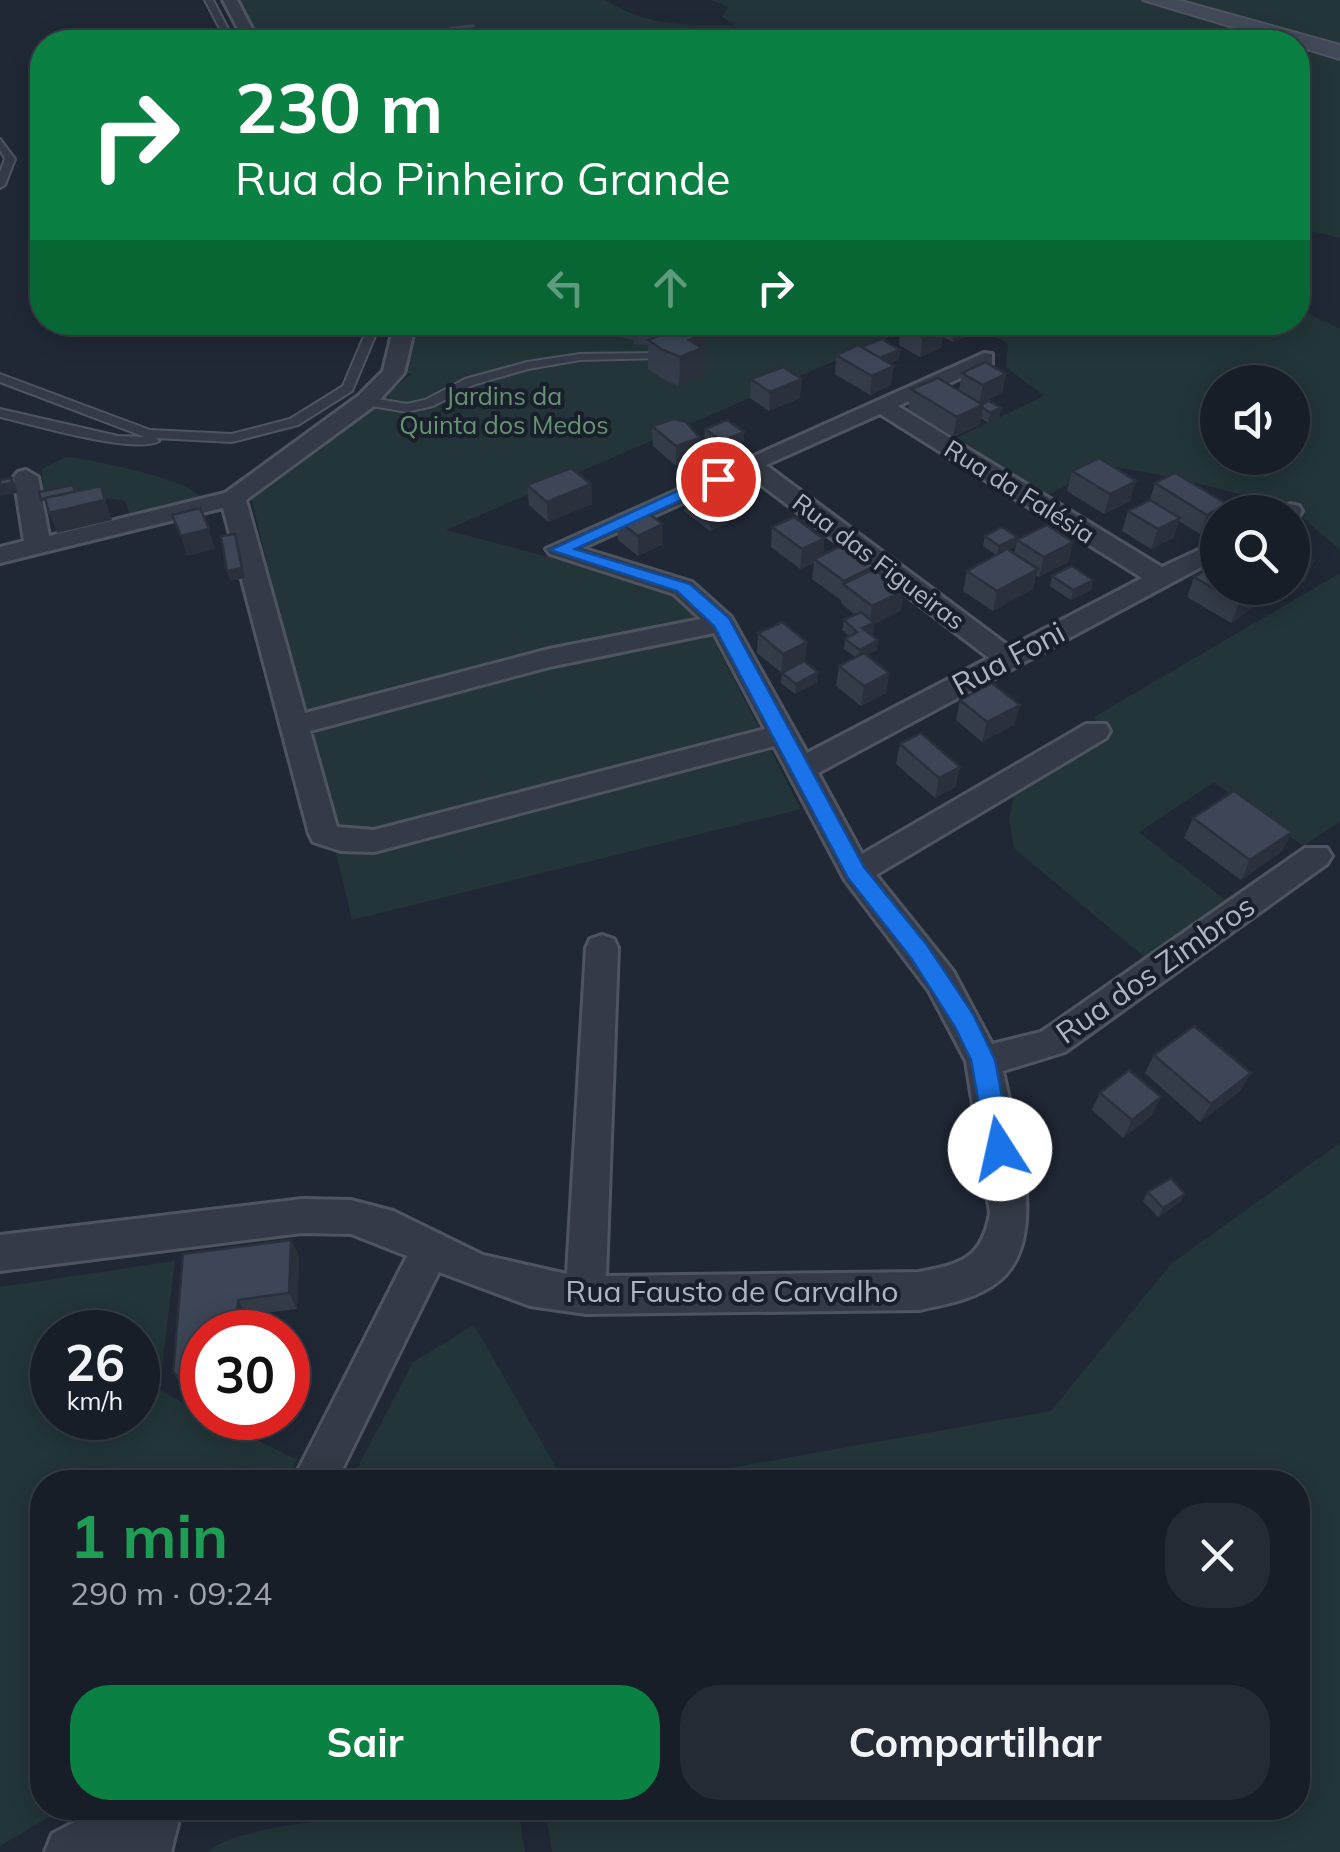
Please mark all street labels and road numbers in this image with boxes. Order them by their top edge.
street label: Rua da Falésia [939,432,1101,550]
street label: Rua das Figueiras [787,486,971,636]
street label: Rua Foni [945,613,1071,703]
street label: Rua dos Zimbros [1048,886,1262,1052]
street label: Rua Fausto de Carvalho [566,1272,898,1310]

